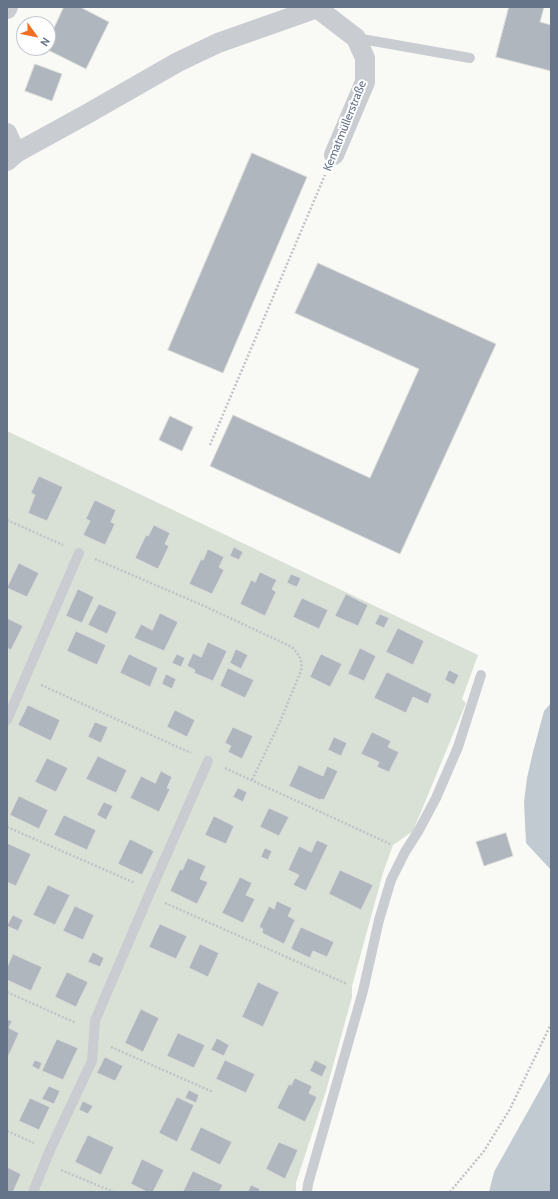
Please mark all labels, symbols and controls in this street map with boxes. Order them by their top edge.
north arrow [16,16,56,56]
text: N [37,35,53,49]
street label: Kematmüllerstraße [320,79,370,173]

